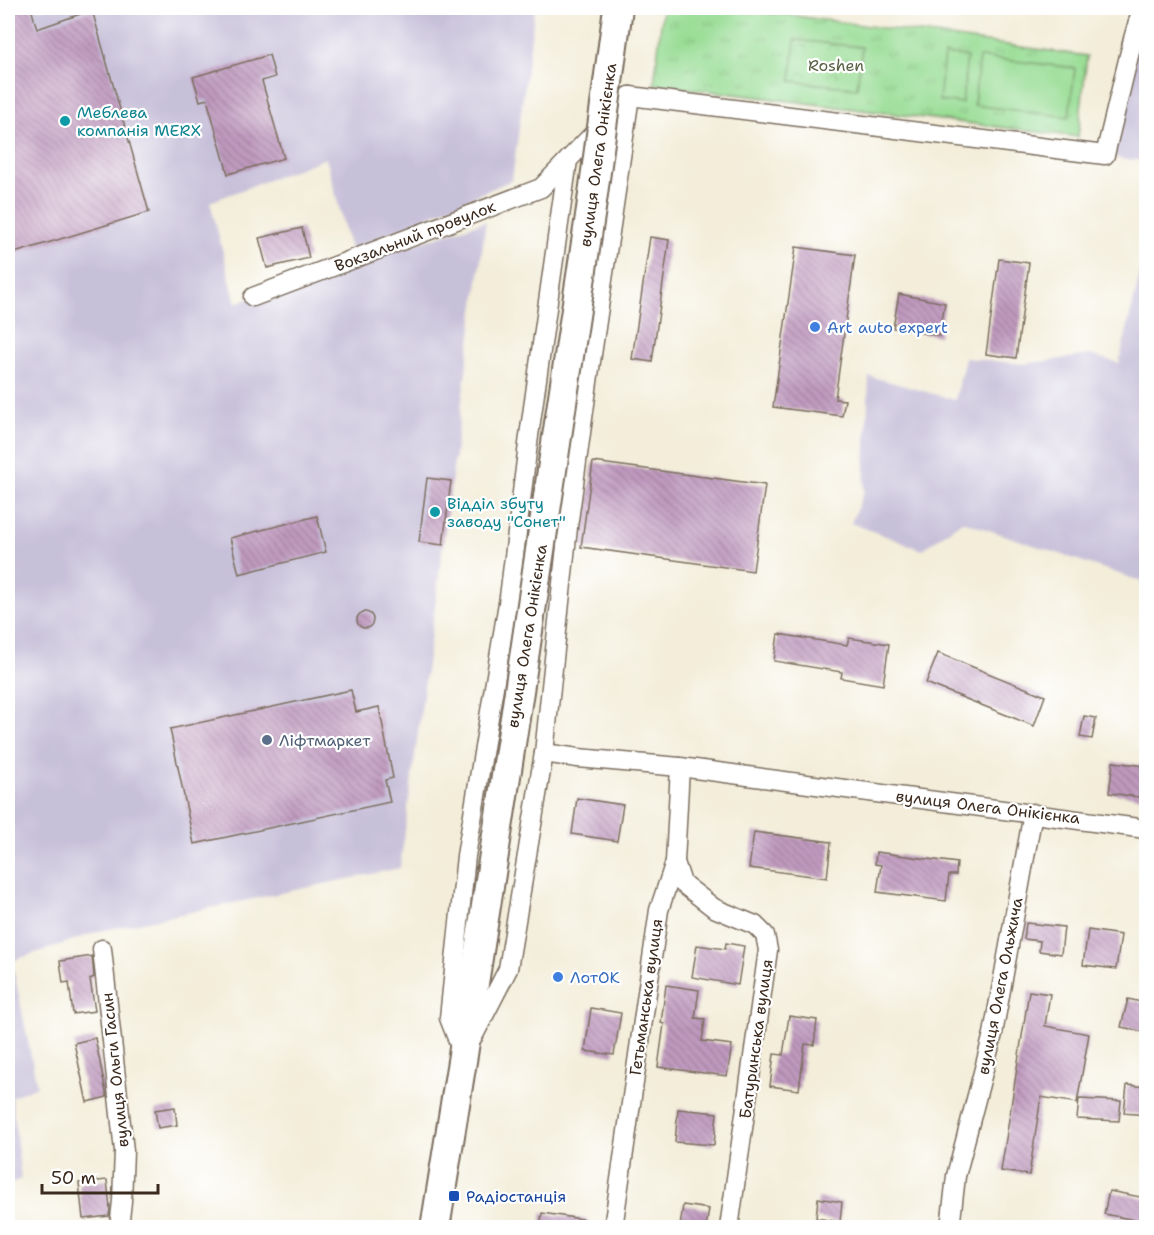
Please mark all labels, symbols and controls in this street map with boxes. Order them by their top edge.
park label: Roshen [808,55,864,76]
street label: вулиця Олега Онікієнка [575,62,621,248]
place label: Меблева компанія MERX [77,102,201,141]
marker: Меблева компанія MERX [58,114,72,128]
street label: Вокзальний провулок [332,195,499,276]
place label: Art auto expert [827,317,948,338]
marker: Art auto expert [808,320,822,334]
place label: Відділ збуту заводу "Сонет" [447,493,566,532]
marker: Відділ збуту заводу "Сонет" [428,505,442,519]
street label: вулиця Олега Онікієнка [502,543,552,729]
place label: Ліфтмаркет [279,730,371,751]
marker: Ліфтмаркет [260,733,274,747]
street label: вулиця Олега Онікієнка [895,785,1081,829]
street label: вулиця Олега Ольжича [973,896,1028,1076]
street label: Гетьманська вулиця [625,917,667,1077]
street label: Батуринська вулиця [734,958,778,1120]
place label: ЛотОК [570,967,620,988]
marker: ЛотОК [551,970,565,984]
street label: вулиця Ольги Гасин [96,992,134,1148]
scale bar [42,1157,158,1195]
text: 50 m [51,1166,96,1190]
place label: Радіостанція [466,1186,566,1207]
marker: Радіостанція [447,1189,461,1203]

